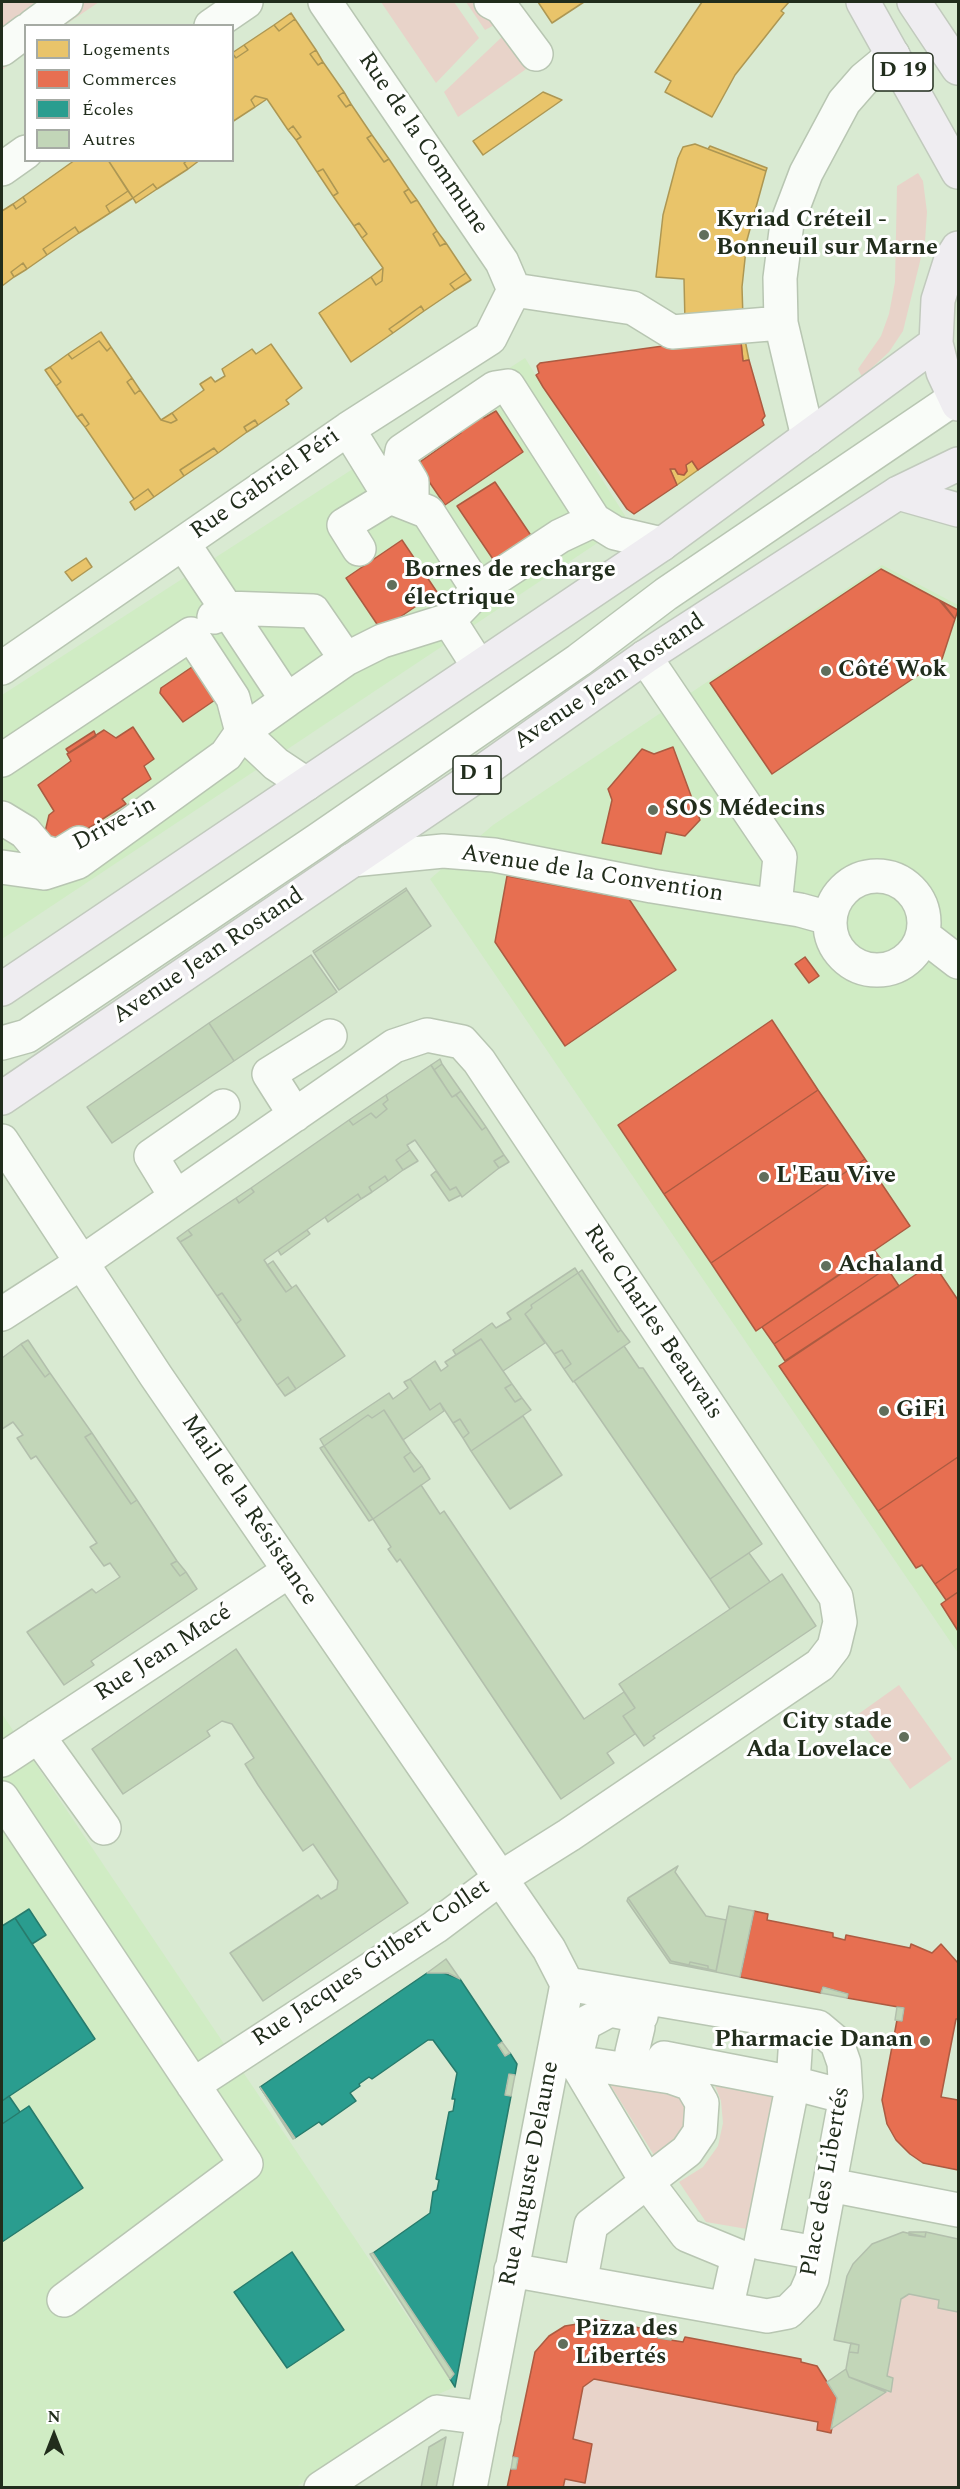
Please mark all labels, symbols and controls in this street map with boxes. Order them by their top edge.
legend [24,24,234,162]
text: Logements [82,36,170,63]
street label: Rue de la Commune [350,47,494,241]
road number: D 19 [873,53,933,91]
text: Commerces [82,66,177,93]
text: Écoles [82,96,134,123]
text: Autres [82,126,135,153]
place label: Kyriad Créteil - Bonneuil sur Marne [716,207,938,263]
marker: Kyriad Créteil - Bonneuil sur Marne [697,228,711,242]
street label: Rue Gabriel Péri [186,423,346,547]
place label: Bornes de recharge électrique [404,557,616,613]
marker: Bornes de recharge électrique [385,578,399,592]
street label: Avenue Jean Rostand [509,608,711,758]
place label: Côté Wok [838,657,947,685]
marker: Côté Wok [819,664,833,678]
road number: D 1 [453,756,501,794]
street label: Drive-in [69,791,161,859]
place label: SOS Médecins [665,796,825,824]
marker: SOS Médecins [646,803,660,817]
street label: Avenue de la Convention [459,840,725,910]
street label: Avenue Jean Rostand [108,882,310,1032]
place label: L'Eau Vive [776,1163,896,1191]
marker: L'Eau Vive [757,1170,771,1184]
street label: Rue Charles Beauvais [576,1220,728,1426]
place label: Achaland [838,1252,944,1280]
marker: Achaland [819,1259,833,1273]
place label: GiFi [896,1397,945,1425]
marker: GiFi [877,1404,891,1418]
street label: Mail de la Résistance [173,1410,323,1612]
street label: Rue Jean Macé [90,1599,238,1709]
place label: City stade Ada Lovelace [746,1709,892,1765]
marker: City stade Ada Lovelace [897,1730,911,1744]
street label: Rue Jacques Gilbert Collet [248,1874,496,2054]
place label: Pharmacie Danan [714,2027,913,2055]
marker: Pharmacie Danan [918,2034,932,2048]
street label: Rue Auguste Delaune [495,2059,567,2289]
street label: Place des Libertés [796,2085,858,2279]
place label: Pizza des Libertés [575,2316,678,2372]
marker: Pizza des Libertés [556,2337,570,2351]
north arrow [24,2405,84,2465]
text: N [47,2405,61,2429]

